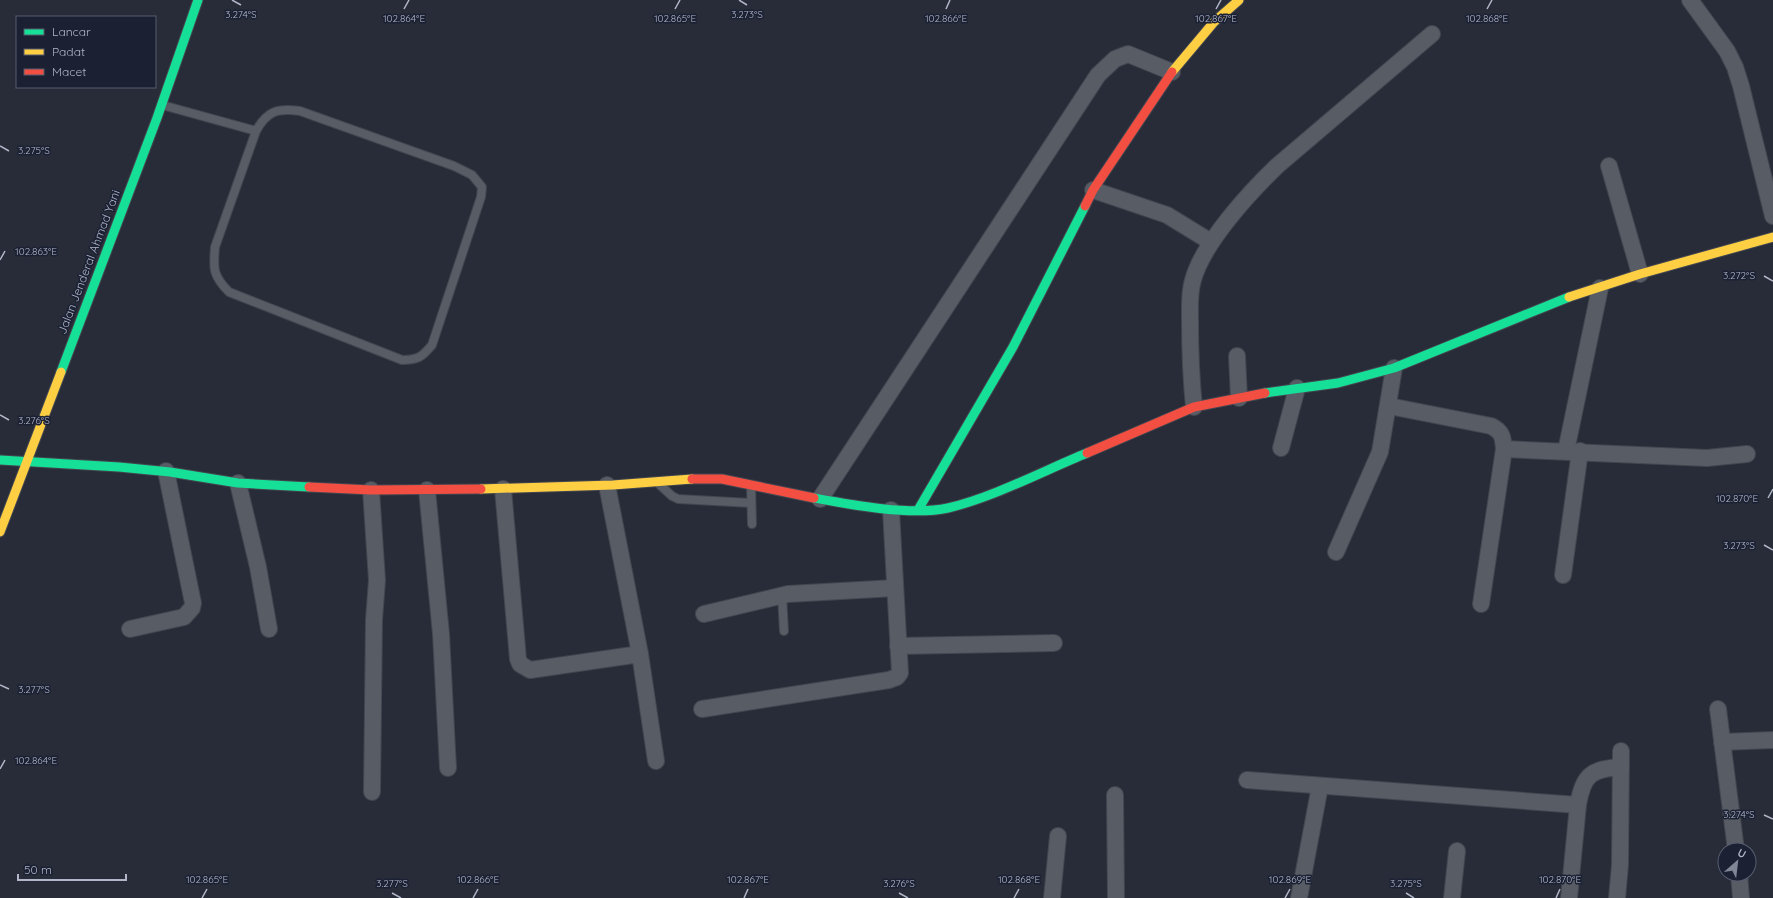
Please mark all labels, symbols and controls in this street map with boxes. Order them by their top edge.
text: 3.274°S [225,8,257,21]
text: 3.273°S [731,8,763,21]
text: 102.864°E [383,12,425,25]
text: 102.865°E [654,12,696,25]
text: 102.866°E [925,12,967,25]
text: 102.867°E [1195,12,1237,25]
text: 102.868°E [1466,12,1508,25]
legend [16,16,156,88]
text: Lancar [52,24,91,39]
text: Padat [52,44,85,59]
text: Macet [52,64,86,79]
text: 3.275°S [18,144,50,157]
street label: Jalan Jenderal Ahmad Yani [54,188,123,336]
text: 102.863°E [15,245,57,258]
text: 3.272°S [1723,269,1755,282]
text: 3.276°S [18,414,50,427]
text: 102.870°E [1716,492,1758,505]
text: 3.273°S [1723,539,1755,552]
text: 3.277°S [18,683,50,696]
text: 102.864°E [15,754,57,767]
text: 3.274°S [1723,808,1755,821]
north arrow [1717,842,1757,882]
text: U [1735,845,1748,861]
scale bar [18,856,126,882]
text: 50 m [24,862,52,877]
text: 102.865°E [186,873,228,886]
text: 102.866°E [457,873,499,886]
text: 102.867°E [727,873,769,886]
text: 102.868°E [998,873,1040,886]
text: 102.869°E [1269,873,1311,886]
text: 102.870°E [1539,873,1581,886]
text: 3.277°S [376,877,408,890]
text: 3.276°S [883,877,915,890]
text: 3.275°S [1390,877,1422,890]

